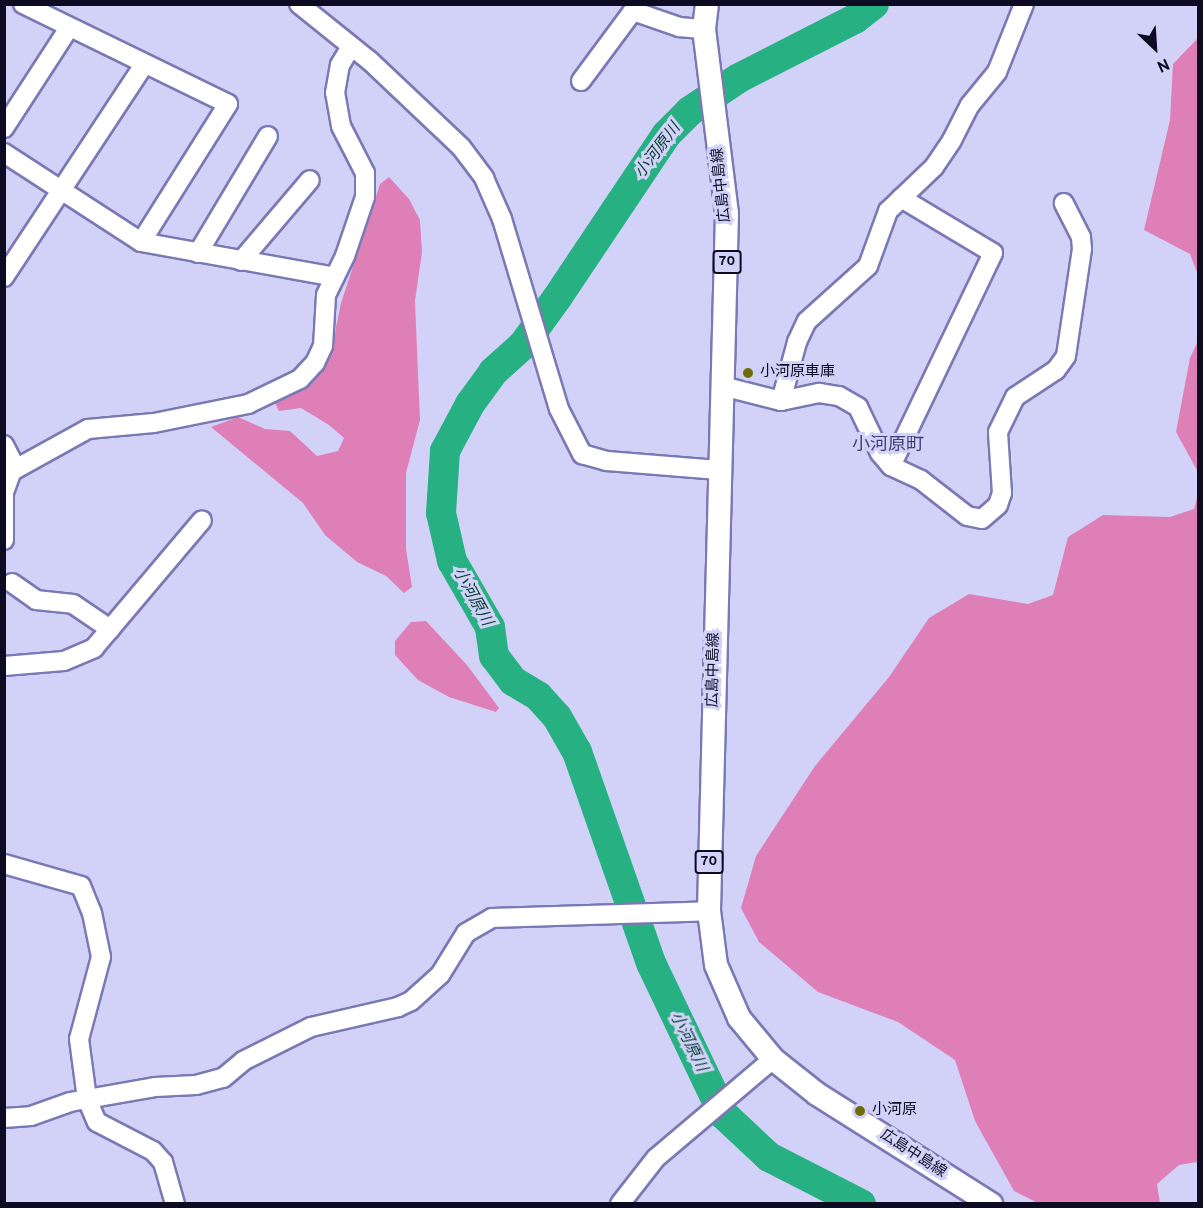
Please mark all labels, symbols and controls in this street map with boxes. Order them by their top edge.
north arrow [1125,18,1185,78]
text: N [1153,53,1172,76]
water label: 小河原川 [631,120,685,182]
street label: 広島中島線 [709,147,735,223]
road number: 70 [712,251,742,273]
place label: 小河原車庫 [760,364,835,382]
marker: 小河原車庫 [741,366,755,380]
district label: 小河原町 [852,435,924,457]
water label: 小河原川 [448,564,496,630]
street label: 広島中島線 [704,632,724,708]
road number: 70 [694,851,724,873]
water label: 小河原川 [665,1009,711,1075]
place label: 小河原 [872,1102,917,1120]
marker: 小河原 [853,1104,867,1118]
street label: 広島中島線 [877,1126,949,1182]

